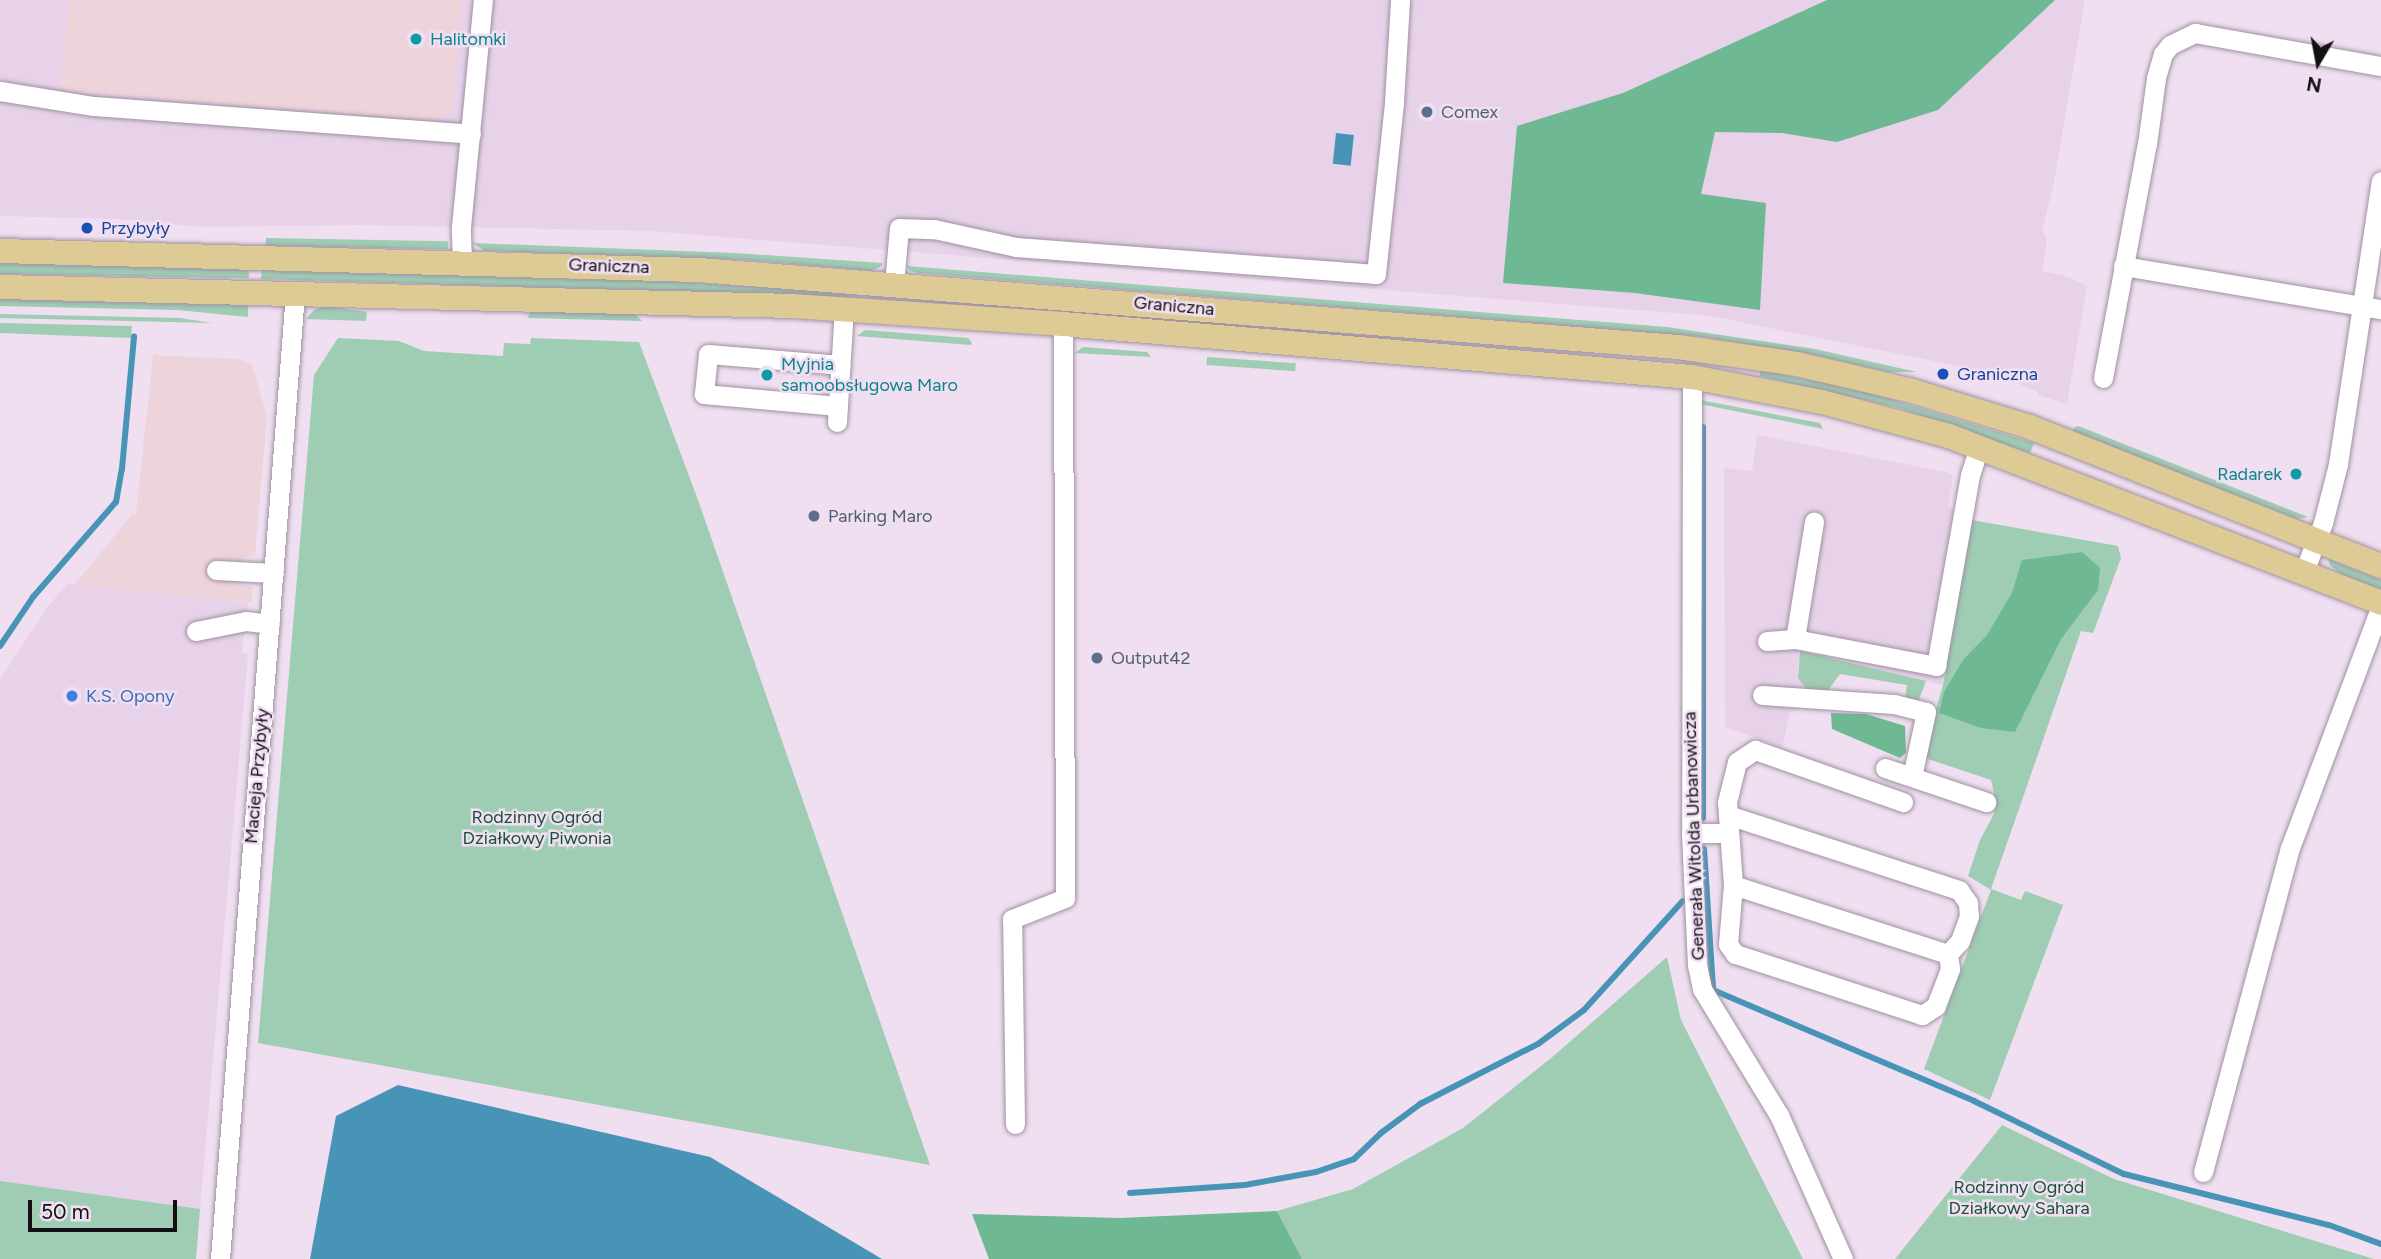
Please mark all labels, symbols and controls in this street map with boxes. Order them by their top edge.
place label: Halitomki [430,28,506,50]
north arrow [2283,28,2353,98]
marker: Halitomki [408,31,424,47]
text: N [2305,72,2323,97]
place label: Comex [1441,101,1498,123]
marker: Comex [1419,104,1435,120]
place label: Przybyły [101,217,170,239]
marker: Przybyły [79,220,95,236]
street label: Graniczna [568,254,650,278]
street label: Graniczna [1133,292,1215,320]
place label: Myjnia samoobsługowa Maro [781,354,958,396]
place label: Graniczna [1957,363,2038,385]
marker: Graniczna [1935,366,1951,382]
marker: Myjnia samoobsługowa Maro [759,367,775,383]
place label: Radarek [2217,463,2282,485]
marker: Radarek [2288,466,2304,482]
place label: Parking Maro [828,505,932,527]
marker: Parking Maro [806,508,822,524]
place label: Output42 [1111,647,1191,669]
marker: Output42 [1089,650,1105,666]
place label: K.S. Opony [86,685,174,707]
marker: K.S. Opony [64,688,80,704]
street label: Macieja Przybyły [240,707,274,845]
street label: Generała Witolda Urbanowicza [1679,711,1709,961]
park label: Rodzinny Ogród Działkowy Piwonia [463,807,611,850]
park label: Rodzinny Ogród Działkowy Sahara [1948,1177,2090,1220]
scale bar [32,1186,180,1230]
text: 50 m [41,1199,90,1224]

